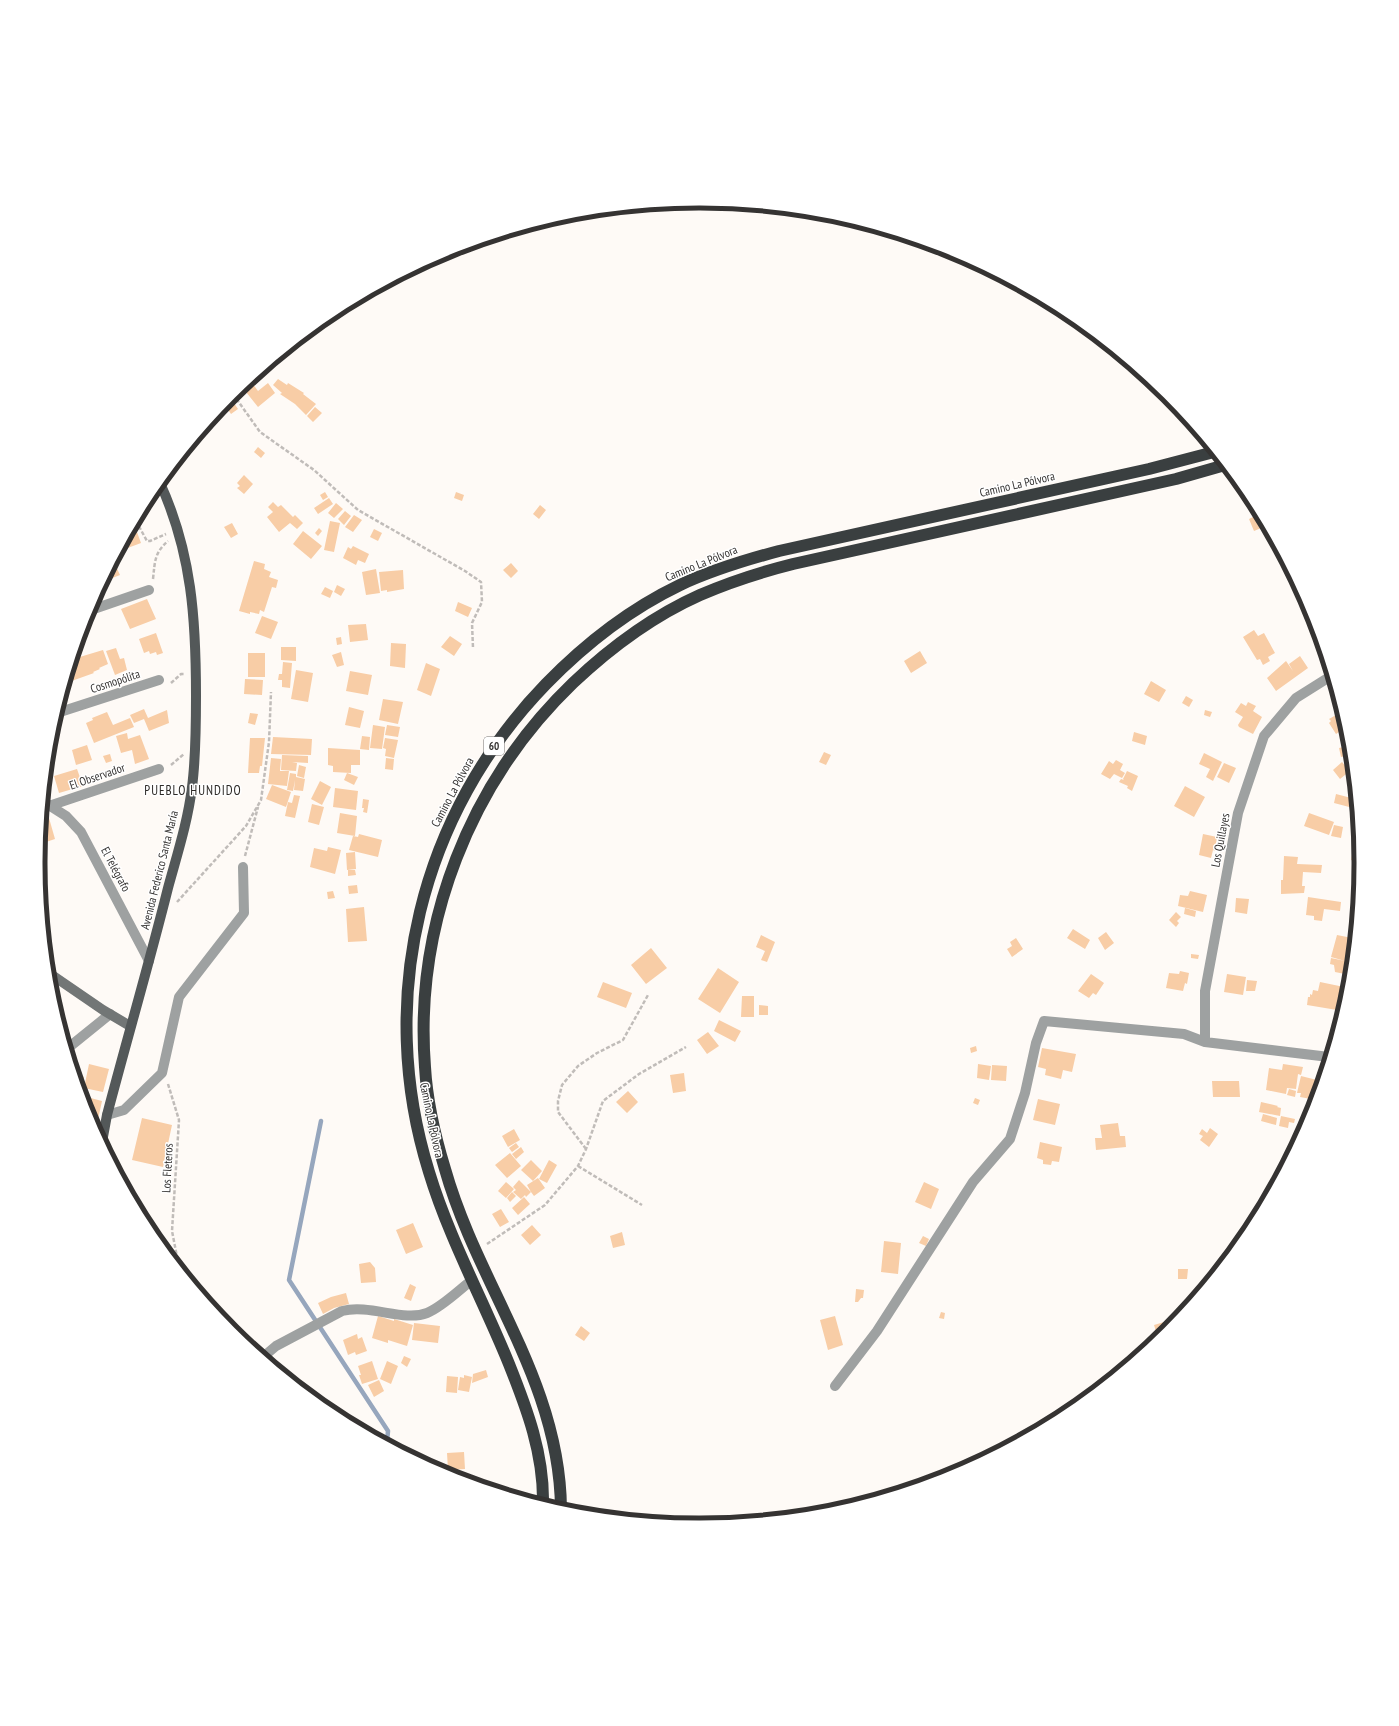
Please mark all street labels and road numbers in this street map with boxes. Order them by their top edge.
street label: Camino La Pólvora [978,468,1056,500]
street label: Camino La Pólvora [663,542,740,584]
street label: Cosmopólita [88,666,142,696]
road number: 60 [484,737,504,755]
street label: Camino La Pólvora [427,754,477,829]
street label: El Observador [67,759,127,792]
street label: Avenida Federico Santa María [137,809,181,931]
street label: Los Quillayes [1207,812,1233,868]
street label: El Telégrafo [98,844,134,894]
street label: Camino La Pólvora [417,1081,447,1159]
street label: Los Fleteros [158,1143,176,1193]

